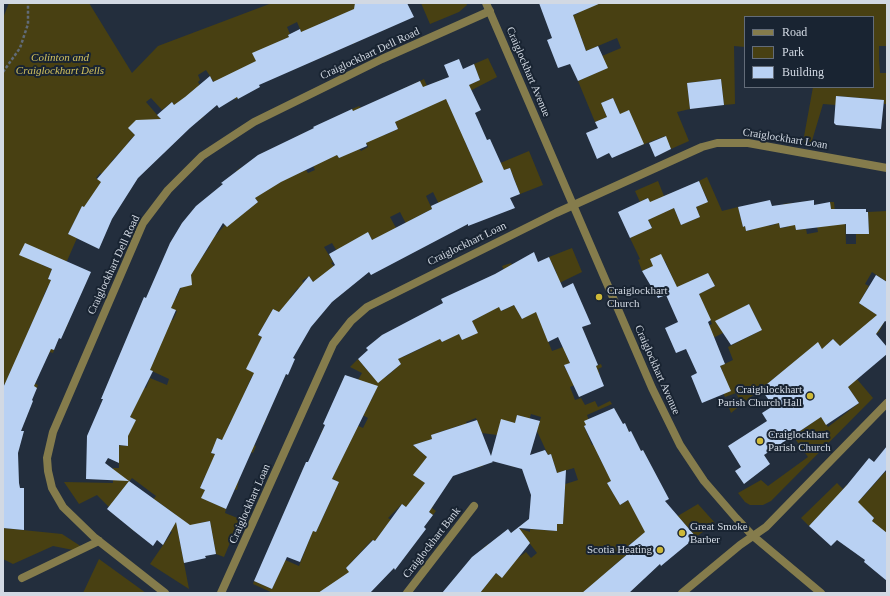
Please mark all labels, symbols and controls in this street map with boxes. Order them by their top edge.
legend [744,16,874,88]
street label: Craiglockhart Dell Road [318,25,422,83]
street label: Craiglockhart Avenue [503,25,553,119]
text: Road [782,25,807,39]
text: Park [782,45,804,59]
park label: Colinton and Craiglockhart Dells [16,51,104,77]
text: Building [782,65,824,79]
street label: Craiglockhart Loan [742,126,828,152]
street label: Craiglockhart Dell Road [85,213,143,317]
street label: Craiglockhart Loan [426,219,508,269]
place label: Craiglockhart Church [607,284,667,310]
marker: Craiglockhart Church [594,292,604,302]
street label: Craiglockhart Avenue [631,323,683,417]
place label: Craighlockhart Parish Church Hall [718,383,802,409]
marker: Craighlockhart Parish Church Hall [805,391,815,401]
place label: Craiglockhart Parish Church [768,428,831,454]
marker: Craiglockhart Parish Church [755,436,765,446]
street label: Craiglockhart Loan [227,462,273,546]
street label: Craiglockhart Bank [400,505,464,581]
place label: Great Smoke Barber [690,520,748,546]
marker: Great Smoke Barber [677,528,687,538]
place label: Scotia Heating [587,543,652,557]
marker: Scotia Heating [655,545,665,555]

